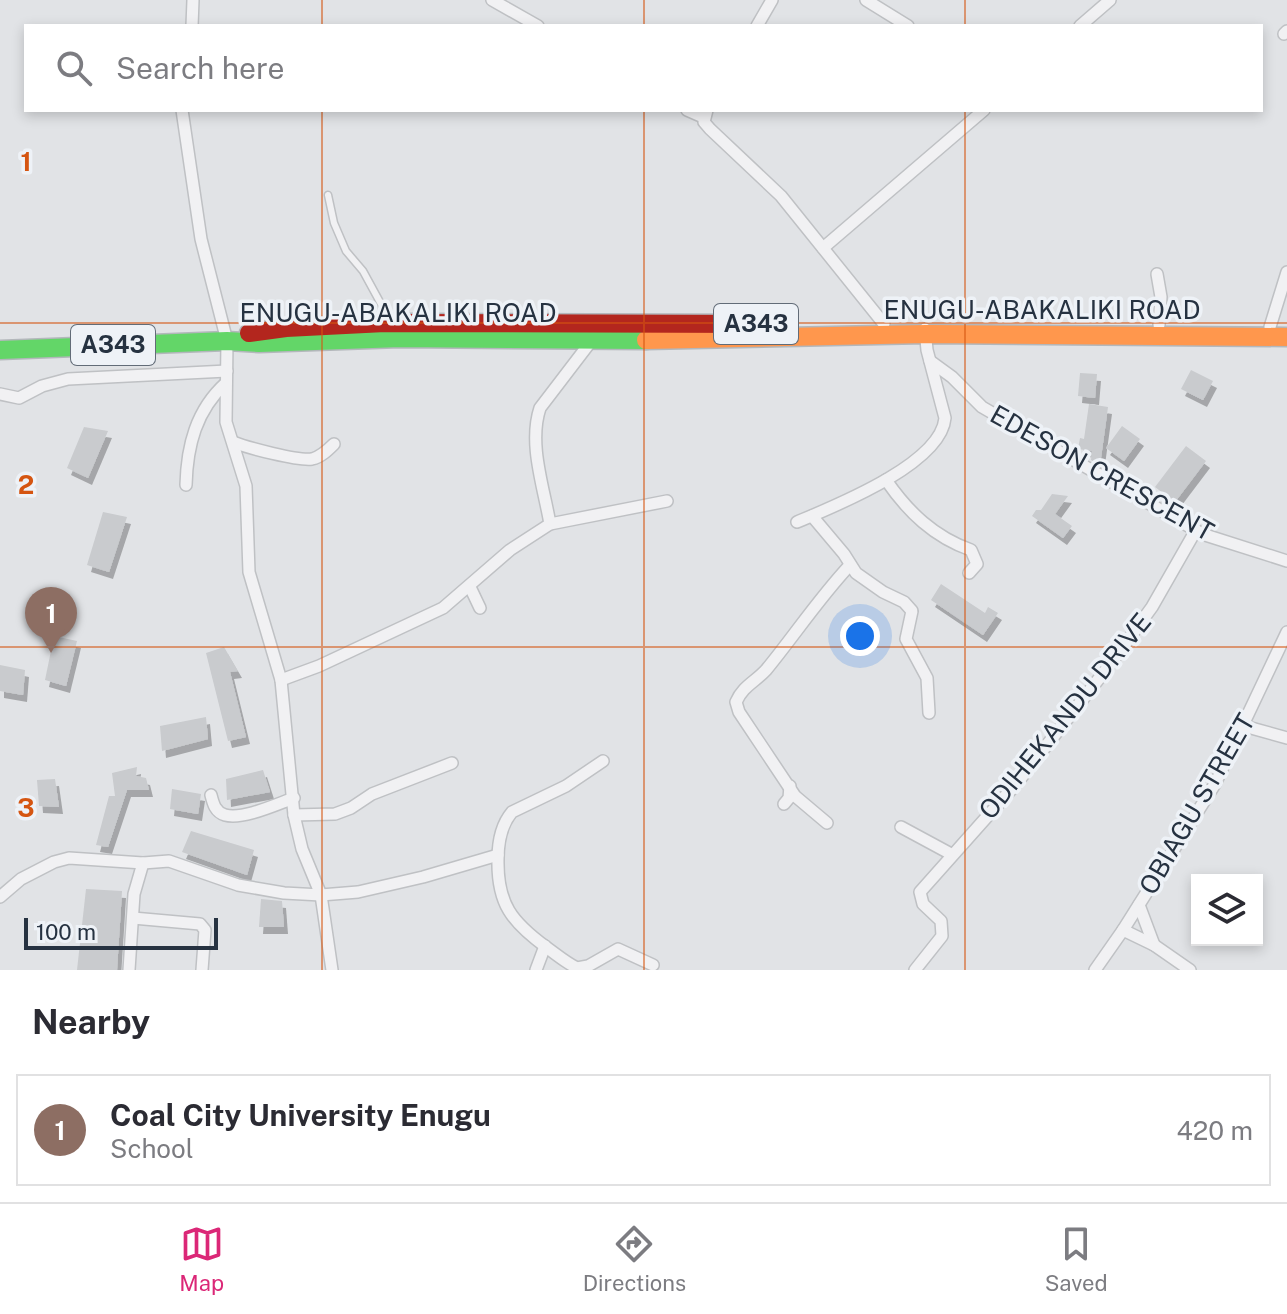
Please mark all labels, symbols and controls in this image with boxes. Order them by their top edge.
search box [24,24,1263,112]
icon: search [52,46,96,90]
text: Search here [116,50,284,86]
text: 1 [20,146,32,177]
street label: ENUGU-ABAKALIKI ROAD [884,294,1200,325]
street label: ENUGU-ABAKALIKI ROAD [240,297,556,328]
road number: A343 [714,304,798,344]
road number: A343 [71,325,155,365]
street label: EDESON CRESCENT [985,398,1219,547]
text: 2 [18,469,34,500]
pin: 1 [25,587,77,653]
street label: ODIHEKANDU DRIVE [972,606,1157,825]
your location [840,616,880,656]
street label: OBIAGU STREET [1132,708,1261,900]
text: 3 [17,792,35,823]
map controls [1191,874,1263,946]
button: layers [1191,874,1263,946]
scale bar [24,914,218,950]
text: 100 m [36,919,96,945]
text: Nearby [32,1002,150,1042]
text: Coal City University Enugu [110,1097,491,1133]
text: 1 [54,1115,66,1146]
text: 420 m [1176,1115,1253,1146]
text: School [110,1133,194,1164]
tab: Map [179,1222,224,1296]
tab: Directions [583,1222,686,1296]
tab: Saved [1045,1222,1108,1296]

